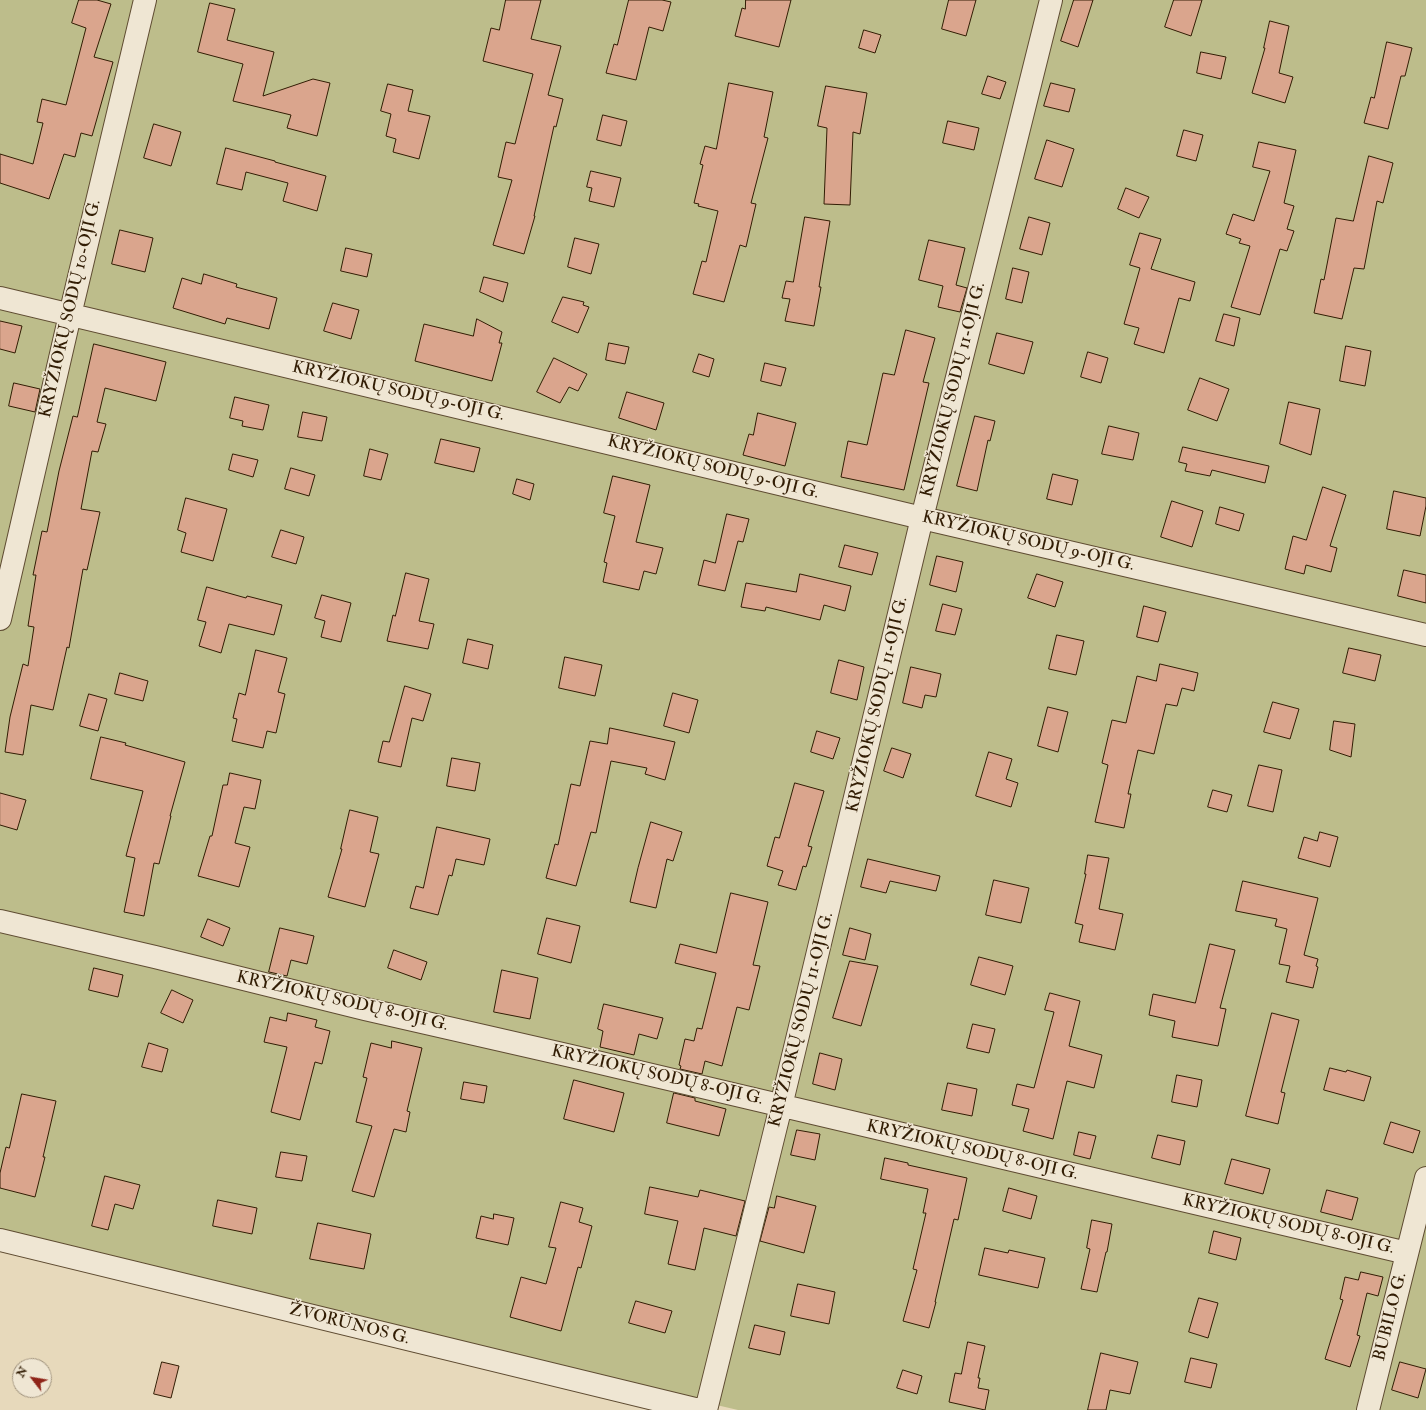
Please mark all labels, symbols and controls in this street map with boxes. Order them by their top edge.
street label: KRYŽIOKŲ SODŲ 10-OJI G. [36,198,106,420]
street label: KRYŽIOKŲ SODŲ 11-OJI G. [917,281,991,499]
street label: KRYŽIOKŲ SODŲ 9-OJI G. [290,358,506,426]
street label: KRYŽIOKŲ SODŲ 9-OJI G. [605,432,821,504]
street label: KRYŽIOKŲ SODŲ 9-OJI G. [920,508,1136,576]
street label: KRYŽIOKŲ SODŲ 11-OJI G. [843,595,913,815]
street label: KRYŽIOKŲ SODŲ 11-OJI G. [765,911,839,1129]
street label: KRYŽIOKŲ SODŲ 8-OJI G. [234,968,450,1036]
street label: KRYŽIOKŲ SODŲ 8-OJI G. [549,1042,765,1110]
street label: KRYŽIOKŲ SODŲ 8-OJI G. [864,1117,1080,1185]
street label: KRYŽIOKŲ SODŲ 8-OJI G. [1180,1191,1396,1259]
street label: BUBILO G. [1370,1271,1412,1363]
street label: ŽVORŪNOS G. [287,1300,411,1350]
north arrow [12,1358,52,1398]
text: N [14,1365,30,1380]

